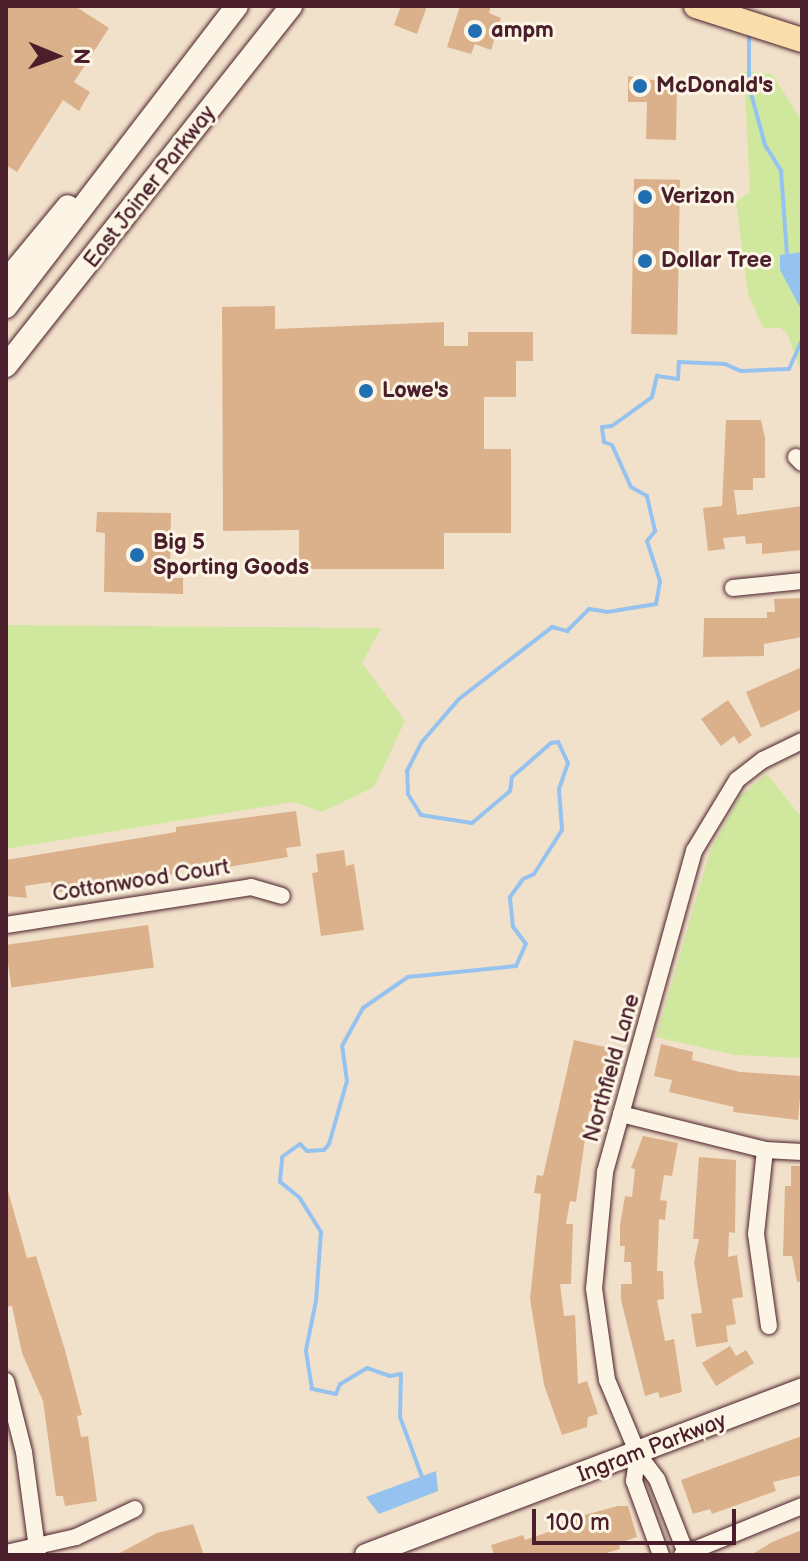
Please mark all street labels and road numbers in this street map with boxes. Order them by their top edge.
street label: East Joiner Parkway [78,100,222,274]
street label: Cottonwood Court [51,854,231,908]
street label: Northfield Lane [578,991,646,1145]
street label: Ingram Parkway [574,1408,730,1488]

